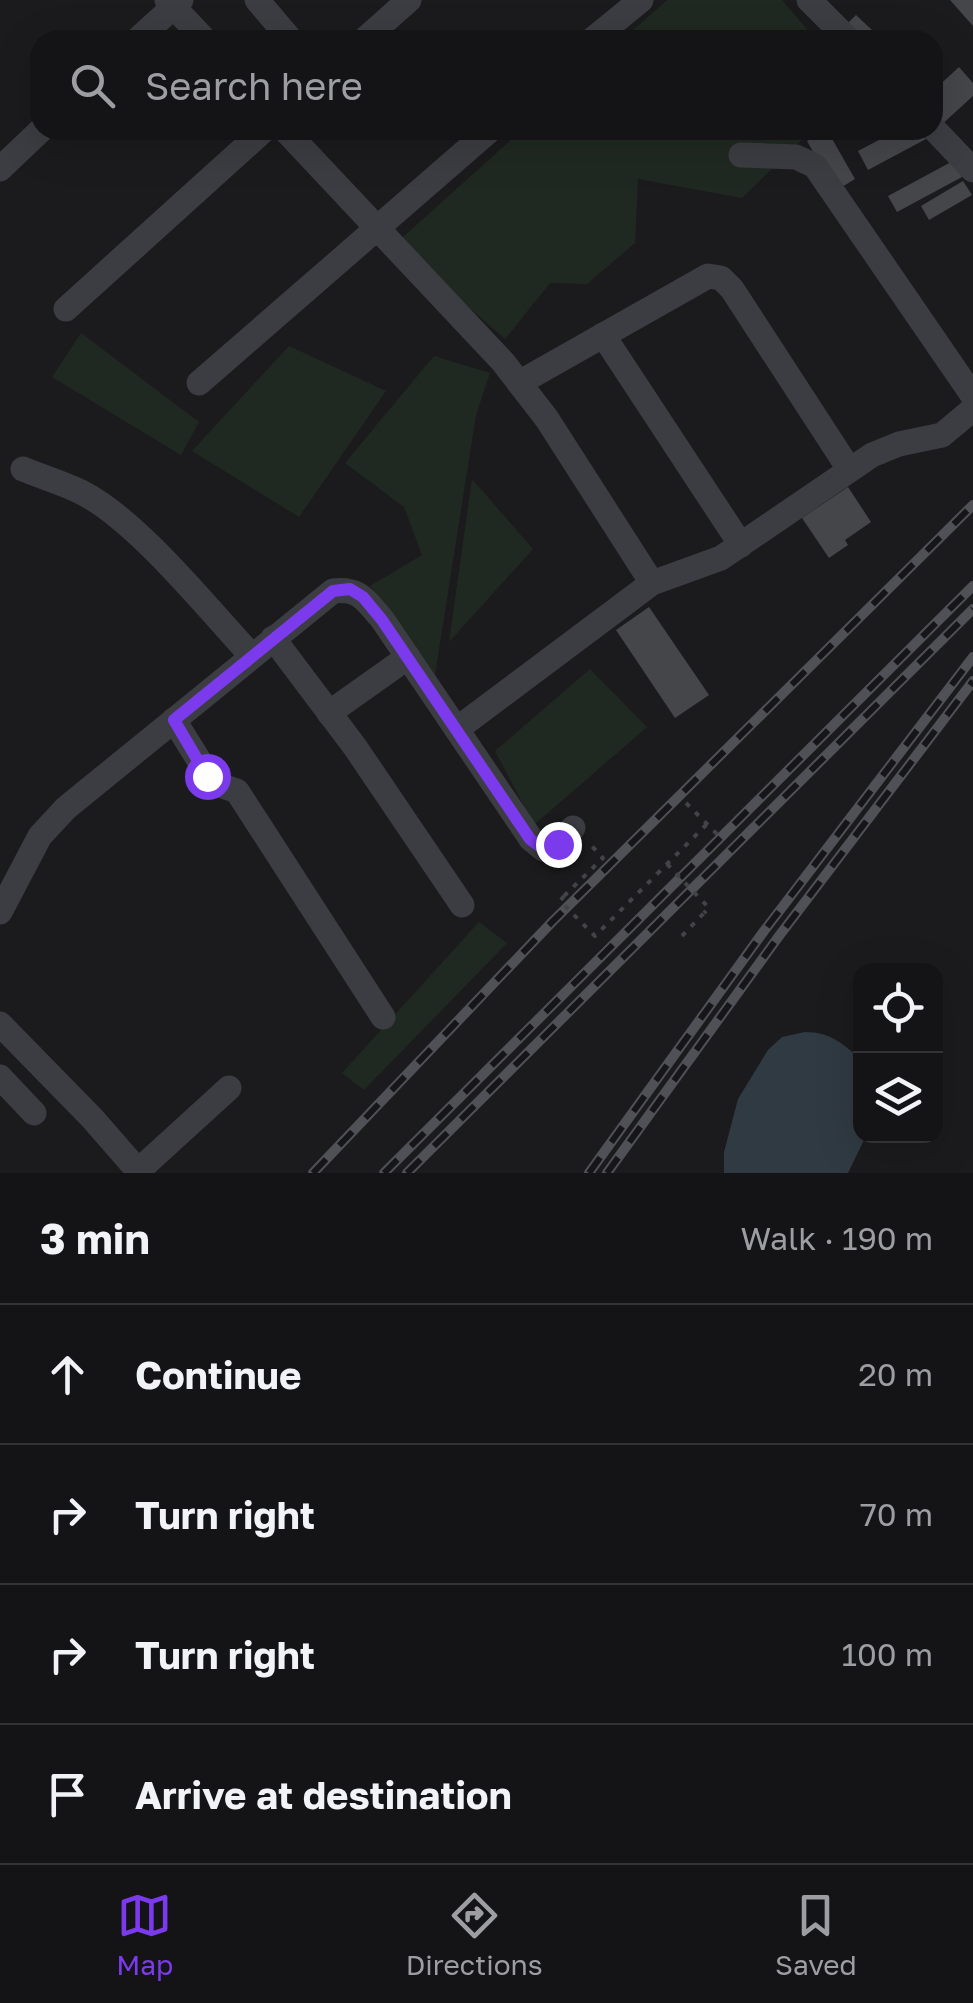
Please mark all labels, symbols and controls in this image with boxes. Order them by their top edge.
search box [30,30,943,140]
icon: search [65,58,120,113]
text: Search here [145,63,363,108]
route start [185,754,231,800]
route end [536,822,582,868]
map controls [853,963,943,1143]
button: locate [853,963,943,1053]
button: layers [853,1053,943,1143]
text: 3 min [40,1213,150,1263]
text: Walk · 190 m [741,1219,933,1257]
icon: ahead [40,1347,95,1402]
text: Continue [135,1352,301,1397]
text: 20 m [858,1355,933,1393]
icon: right [40,1487,95,1542]
text: Turn right [135,1492,315,1537]
text: 70 m [860,1495,933,1533]
icon: right [40,1627,95,1682]
text: Turn right [135,1632,315,1677]
text: 100 m [841,1635,933,1673]
icon: arrive [40,1767,95,1822]
text: Arrive at destination [135,1772,512,1817]
tab: Map [116,1888,173,1981]
tab: Directions [406,1888,543,1981]
tab: Saved [775,1888,857,1981]

